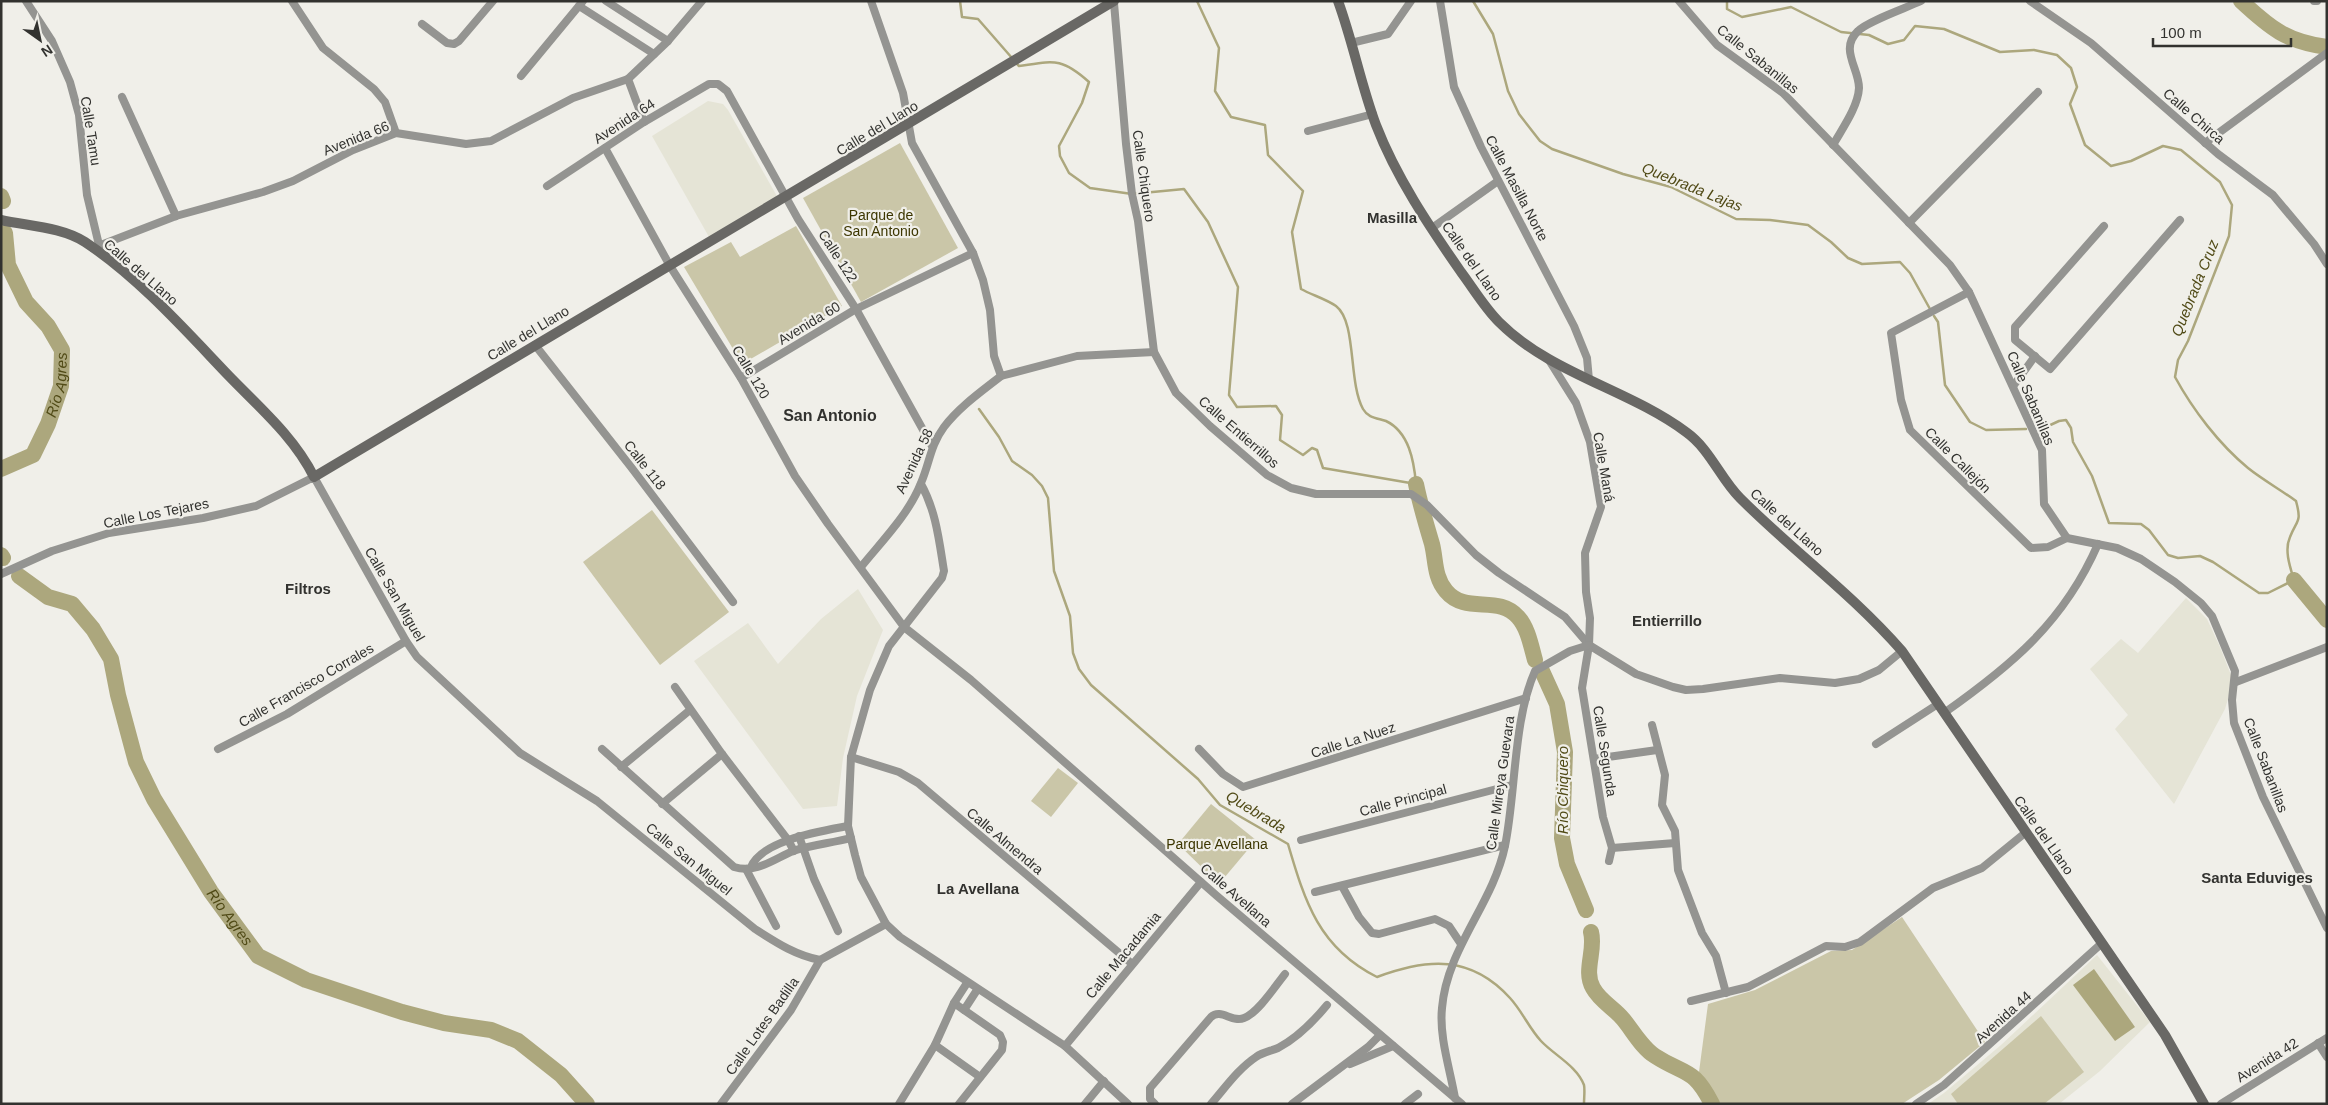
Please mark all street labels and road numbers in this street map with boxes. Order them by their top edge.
street label: Calle Sabanillas [1714,21,1802,97]
street label: Calle Chirca [2160,85,2228,147]
street label: Calle Tamu [78,95,104,167]
street label: Avenida 64 [590,95,658,147]
street label: Calle del Llano [833,97,921,159]
street label: Avenida 66 [321,117,392,158]
street label: Calle Chiquero [1130,129,1158,223]
street label: Calle Masilla Norte [1482,132,1552,244]
street label: Calle del Llano [1439,218,1505,304]
street label: Calle 122 [815,227,861,285]
street label: Calle del Llano [101,236,181,309]
street label: Avenida 60 [775,298,843,348]
street label: Calle del Llano [484,302,572,364]
street label: Calle 120 [729,343,773,402]
street label: Calle Sabanillas [2004,349,2058,447]
street label: Calle Entierrillos [1196,393,1282,471]
street label: Calle Callejón [1922,424,1994,496]
street label: Avenida 58 [892,426,936,496]
street label: Calle Maná [1590,431,1618,503]
street label: Calle 118 [621,437,669,493]
street label: Calle del Llano [1747,485,1827,559]
street label: Calle Los Tejares [102,495,210,531]
street label: Calle San Miguel [362,544,428,644]
street label: Calle Francisco Corrales [236,640,376,730]
street label: Calle Segunda [1590,704,1620,798]
street label: Calle Mireya Guevara [1483,715,1517,851]
street label: Calle Sabanillas [2241,715,2291,815]
street label: Calle La Nuez [1309,719,1397,761]
street label: Calle Principal [1358,781,1448,819]
street label: Calle del Llano [2011,792,2077,878]
street label: Calle Almendra [963,804,1047,878]
street label: Calle San Miguel [643,819,735,899]
street label: Calle Avellana [1197,860,1275,930]
street label: Calle Macadamia [1082,908,1164,1002]
street label: Calle Lotes Badilla [722,974,802,1078]
street label: Avenida 44 [1972,988,2034,1046]
street label: Avenida 42 [2233,1035,2301,1085]

